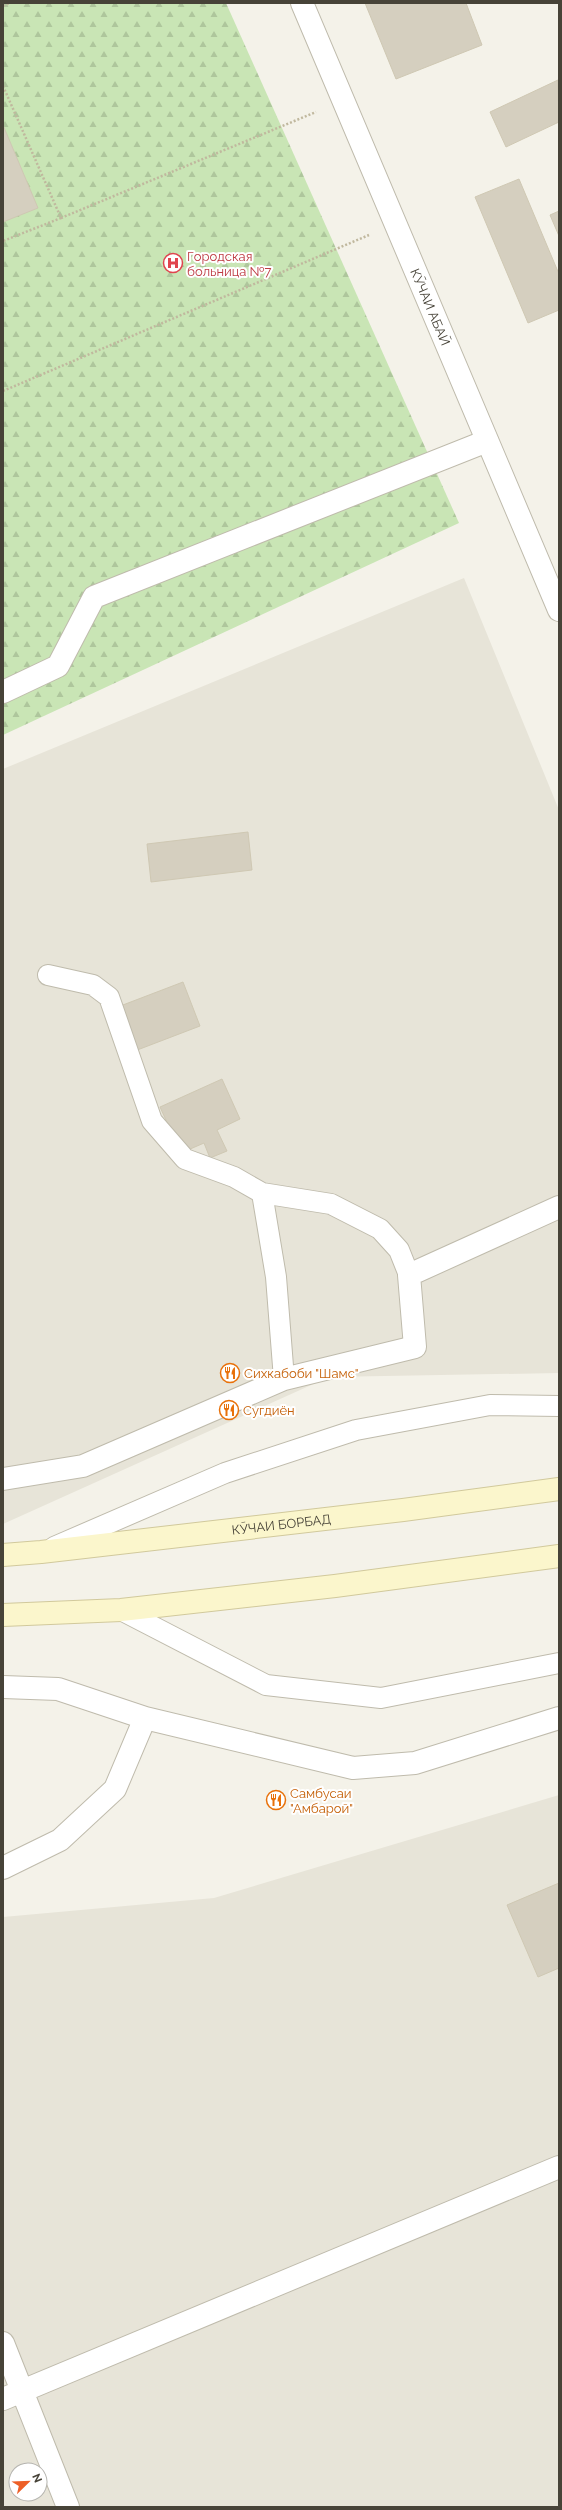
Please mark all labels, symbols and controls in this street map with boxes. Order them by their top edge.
place label: Городская больница №7 [187,249,271,279]
hospital icon: Городская больница №7 [162,252,184,274]
street label: КӮЧАИ АБАӢ [408,266,454,348]
restaurant icon: Сихкабоби "Шамс" [219,1362,241,1384]
place label: Сихкабоби "Шамс" [244,1366,359,1381]
restaurant icon: Сугдиён [218,1399,240,1421]
place label: Сугдиён [243,1403,295,1418]
street label: КӮЧАИ БОРБАД [231,1511,332,1537]
place label: Самбусаи "Амбарой" [290,1786,353,1816]
restaurant icon: Самбусаи "Амбарой" [265,1789,287,1811]
north arrow [8,2462,48,2502]
text: N [29,2472,44,2485]

